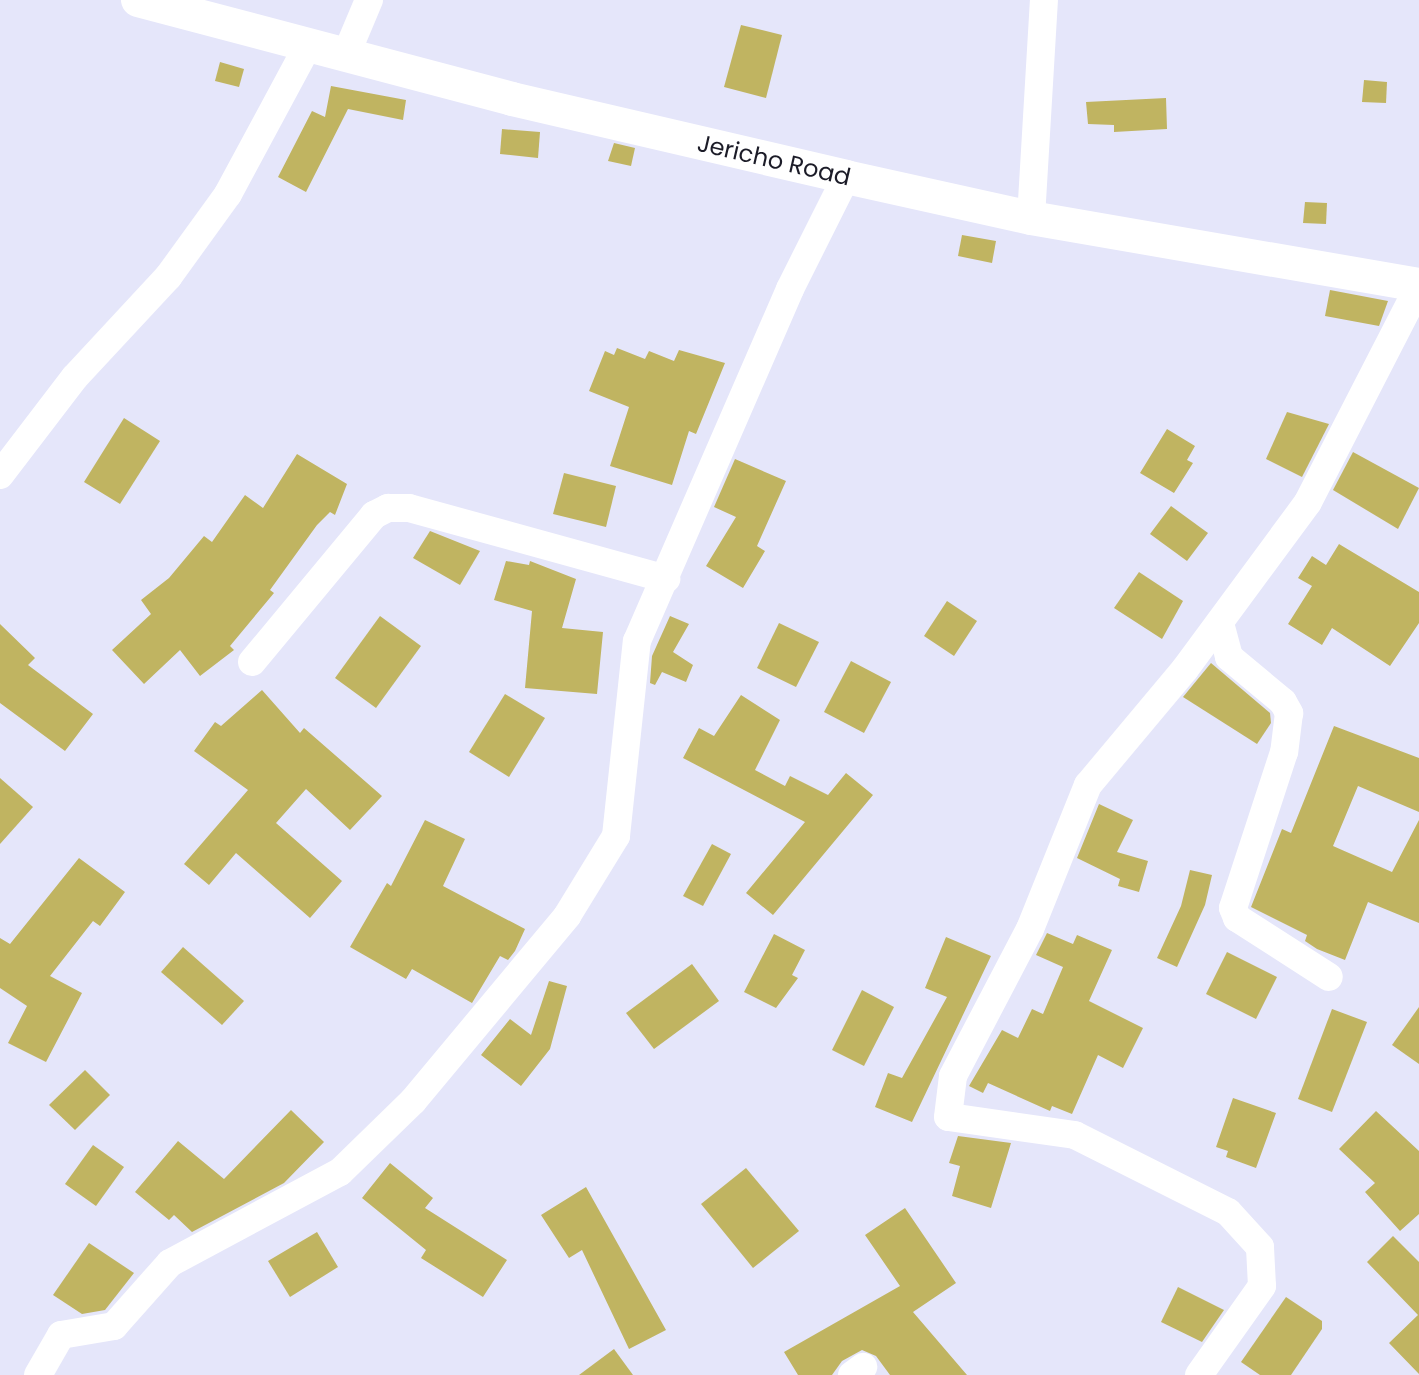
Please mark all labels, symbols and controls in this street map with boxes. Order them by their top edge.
street label: Jericho Road [694,128,854,192]

